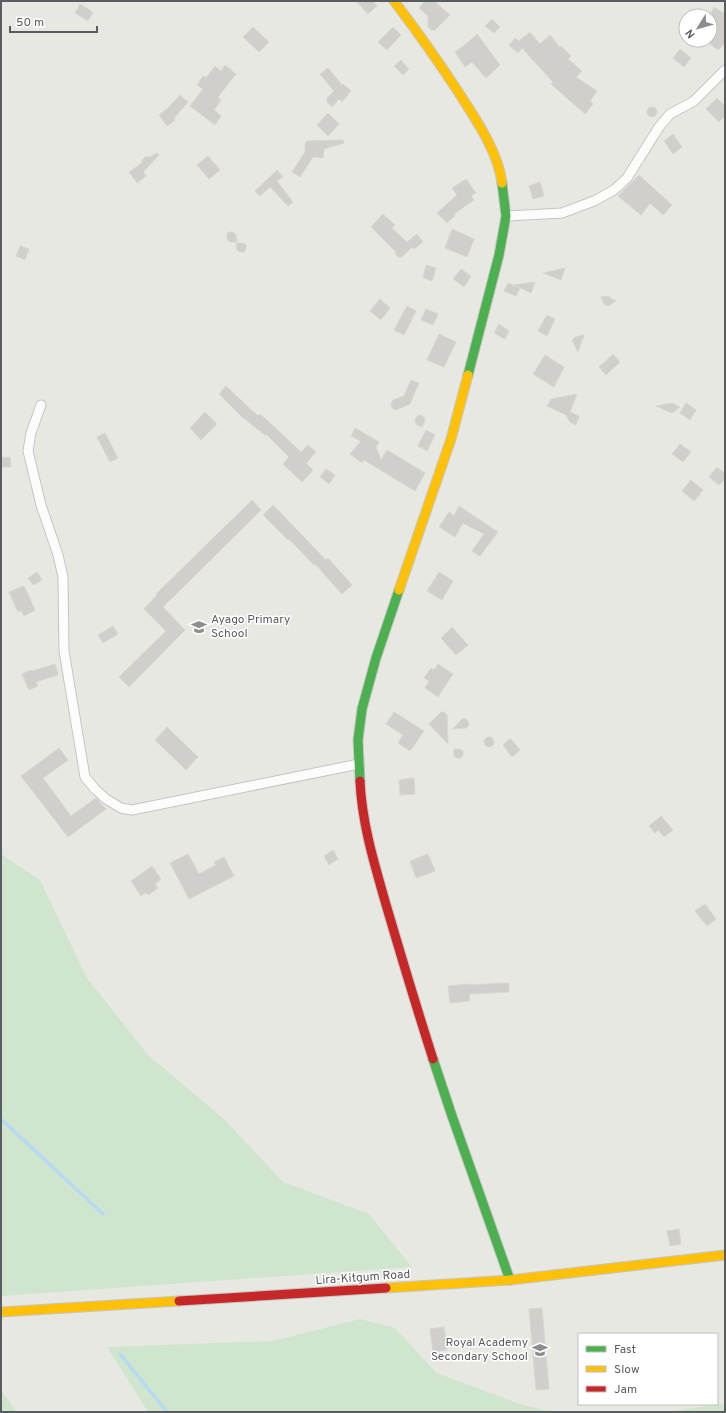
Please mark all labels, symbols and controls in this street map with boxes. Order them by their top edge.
scale bar [10,8,97,34]
north arrow [678,8,718,48]
text: 50 m [16,15,44,31]
text: N [683,26,699,41]
place label: Ayago Primary School [211,612,290,642]
school or university icon: Ayago Primary School [190,618,208,636]
street label: Lira-Kitgum Road [315,1267,411,1289]
legend [578,1333,718,1405]
place label: Royal Academy Secondary School [431,1335,528,1365]
school or university icon: Royal Academy Secondary School [531,1341,549,1359]
text: Fast [614,1342,636,1358]
text: Slow [614,1362,640,1378]
text: Jam [614,1382,637,1398]

